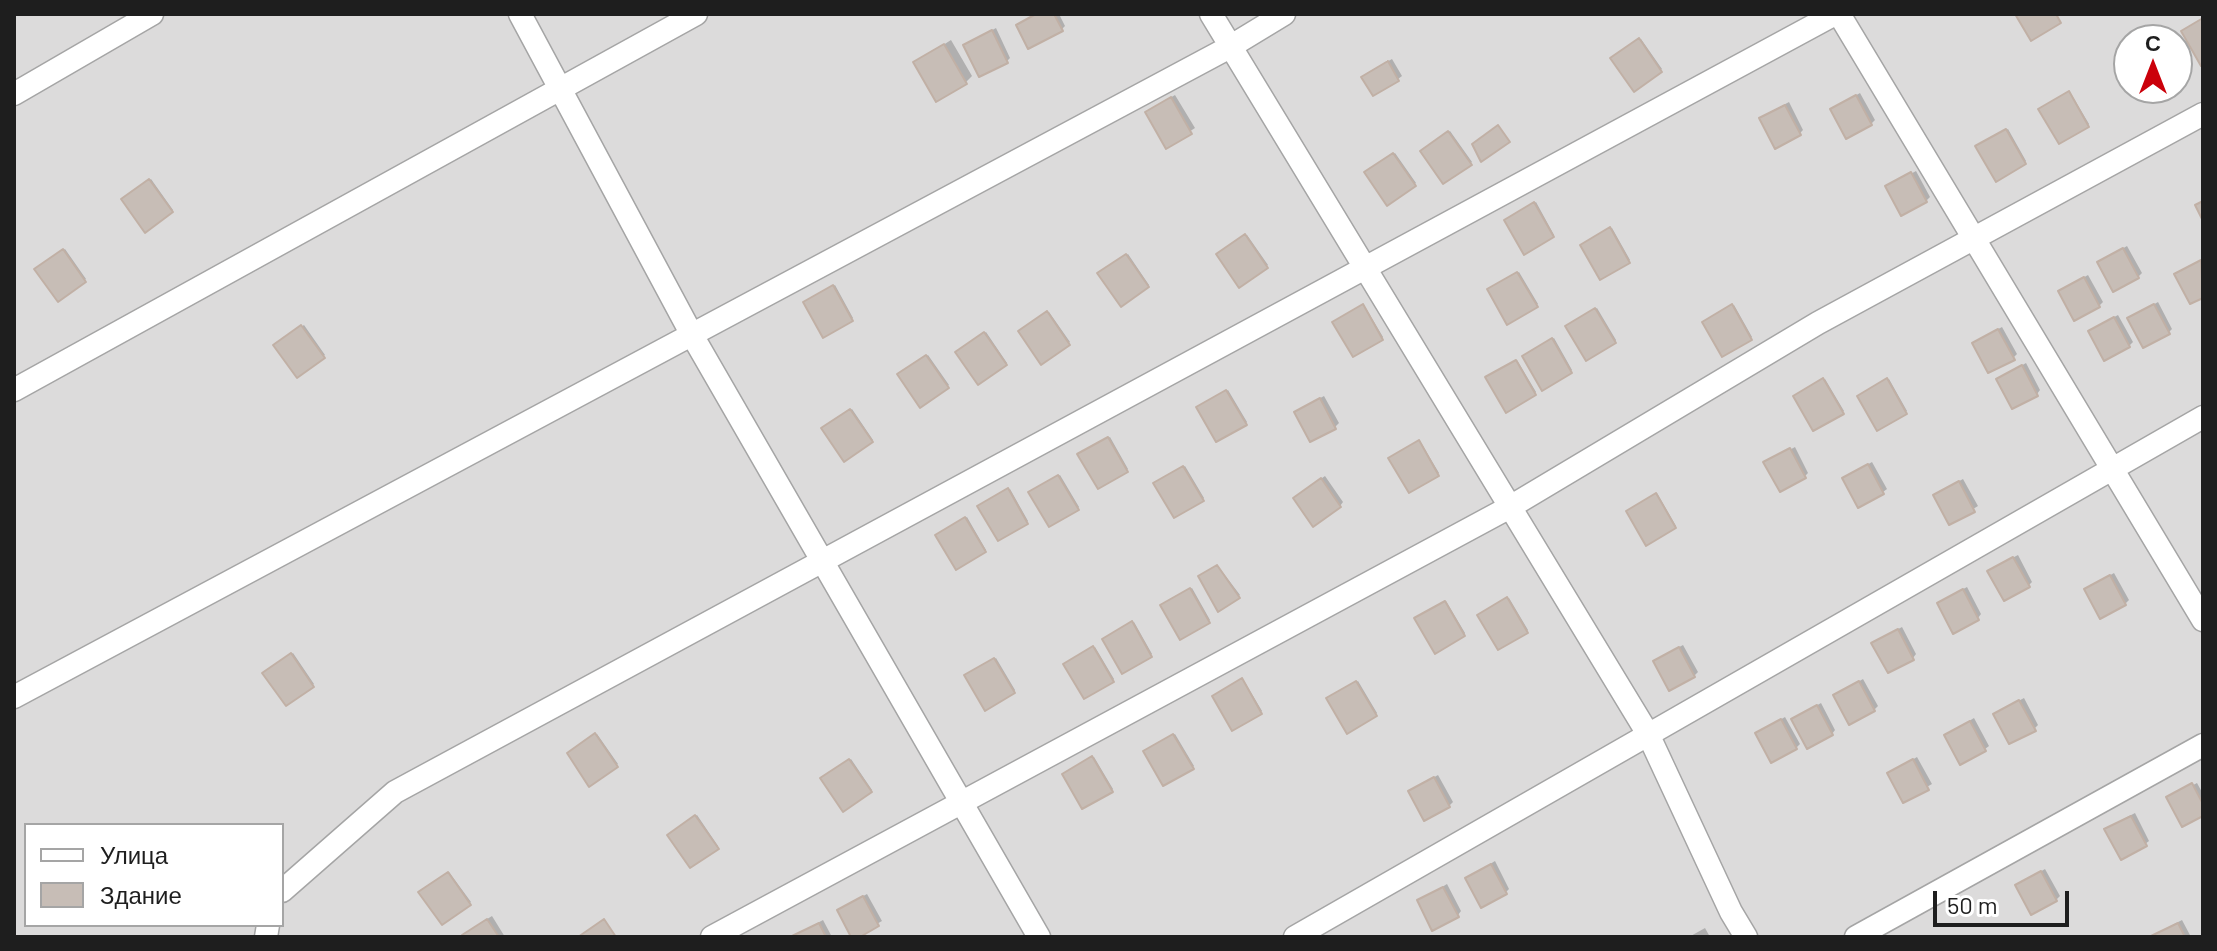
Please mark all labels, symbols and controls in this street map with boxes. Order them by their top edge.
north arrow [2113,24,2193,104]
text: С [2145,29,2161,55]
legend [24,823,284,927]
text: Улица [100,840,168,869]
scale bar [1937,875,2073,925]
text: Здание [100,880,182,909]
text: 50 m [1947,890,1998,919]

